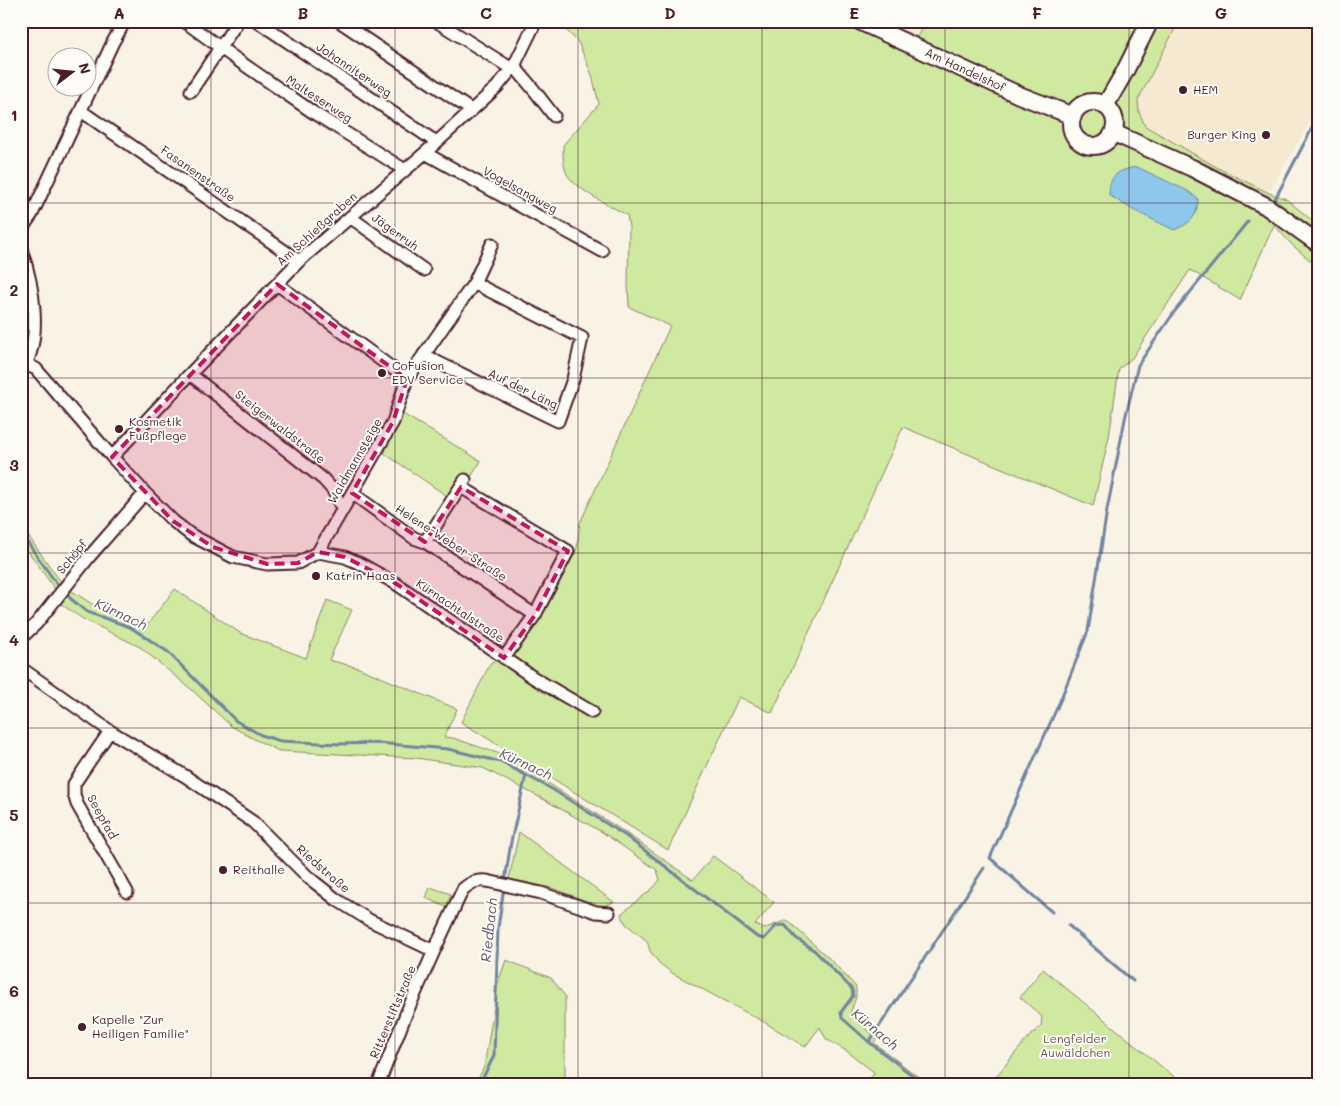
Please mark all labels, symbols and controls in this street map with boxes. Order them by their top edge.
text: A [113,2,125,23]
text: B [298,2,308,23]
text: C [480,2,492,23]
text: D [664,2,676,23]
text: E [849,2,859,23]
text: F [1032,2,1042,23]
text: G [1215,2,1227,23]
street label: Johanniterweg [314,38,395,100]
street label: Am Handelshof [923,43,1008,95]
north arrow [48,48,98,98]
text: N [74,61,96,76]
street label: Malteserweg [283,71,356,126]
place label: HEM [1193,81,1218,97]
marker: HEM [1177,84,1189,96]
text: 1 [10,104,18,125]
place label: Burger King [1187,126,1256,142]
marker: Burger King [1260,129,1272,141]
street label: Fasanenstraße [158,141,239,205]
street label: Vogelsangweg [480,162,561,216]
street label: Am Schießgraben [273,188,360,269]
street label: Jägerruh [369,209,422,254]
text: 2 [10,279,19,300]
place label: CoFusion EDV Service [392,357,463,387]
street label: Auf der Läng [486,364,561,412]
marker: CoFusion EDV Service [376,367,388,379]
street label: Steigerwaldstraße [232,386,329,467]
place label: Kosmetik Fußpflege [129,413,187,443]
street label: Waidmannsteige [323,415,385,506]
marker: Kosmetik Fußpflege [113,423,125,435]
text: 3 [9,454,19,475]
street label: Helene-Weber-Straße [393,500,511,584]
street label: Schöpf [52,536,90,577]
place label: Katrin Haas [326,567,396,583]
marker: Katrin Haas [310,570,322,582]
street label: Kürnachtalstraße [413,575,508,646]
water label: Kürnach [92,593,151,634]
text: 4 [9,629,19,650]
water label: Kürnach [497,743,556,784]
street label: Seepfad [84,791,122,842]
text: 5 [9,804,19,825]
street label: Riedstraße [293,841,354,896]
place label: Reithalle [233,861,285,877]
marker: Reithalle [217,864,229,876]
water label: Riedbach [476,897,501,963]
street label: Ritterstiftstraße [365,963,419,1061]
text: 6 [9,980,19,1001]
water label: Kürnach [848,1003,903,1054]
place label: Kapelle "Zur Heiligen Familie" [92,1011,189,1041]
marker: Kapelle "Zur Heiligen Familie" [76,1021,88,1033]
park label: Lengfelder Auwäldchen [1040,1030,1110,1060]

